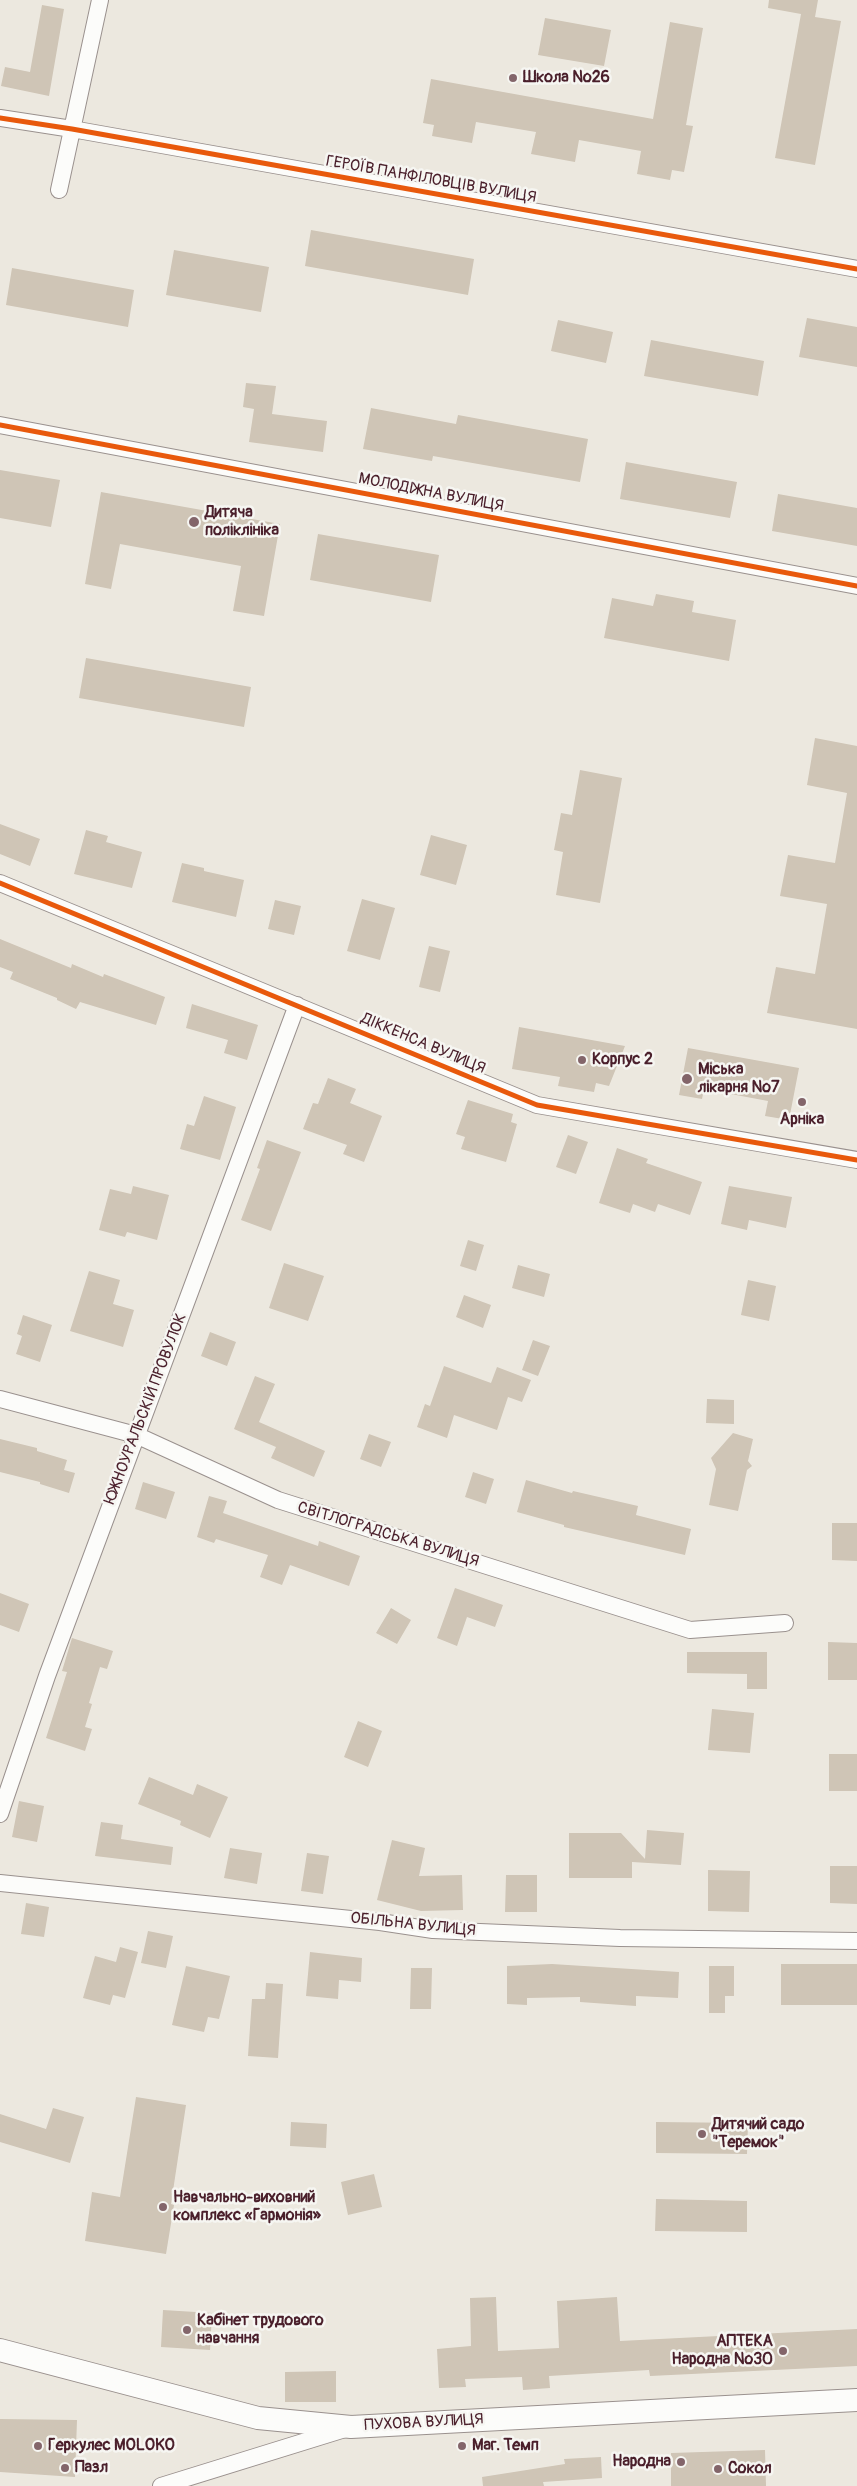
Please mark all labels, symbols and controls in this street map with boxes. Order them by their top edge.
place label: Школа №26 [523,68,610,88]
marker: Школа №26 [507,72,519,84]
street label: ГЕРОЇВ ПАНФІЛОВЦІВ ВУЛИЦЯ [324,152,538,208]
street label: МОЛОДІЖНА ВУЛИЦЯ [357,469,505,517]
place label: Дитяча поліклініка [205,503,279,541]
marker: Дитяча поліклініка [187,515,201,529]
street label: ДІККЕНСА ВУЛИЦЯ [358,1009,488,1079]
place label: Корпус 2 [592,1050,653,1070]
marker: Корпус 2 [576,1054,588,1066]
place label: Міська лікарня №7 [698,1060,779,1098]
marker: Міська лікарня №7 [680,1072,694,1086]
marker: Арніка [796,1096,808,1108]
place label: Арніка [780,1110,824,1130]
street label: ЮЖНОУРАЛЬСКІЙ ПРОВУЛОК [101,1311,191,1507]
street label: СВІТЛОГРАДСЬКА ВУЛИЦЯ [295,1498,481,1572]
street label: ОБІЛЬНА ВУЛИЦЯ [349,1909,477,1941]
place label: Дитячий садо "Теремок" [712,2115,804,2153]
marker: Дитячий садо "Теремок" [696,2128,708,2140]
place label: Навчально-виховний комплекс «Гармонія» [173,2188,321,2226]
marker: Навчально-виховний комплекс «Гармонія» [157,2201,169,2213]
place label: Кабінет трудового навчання [197,2311,324,2349]
marker: Кабінет трудового навчання [181,2324,193,2336]
place label: АПТЕКА Народна №30 [672,2332,773,2370]
marker: АПТЕКА Народна №30 [777,2345,789,2357]
street label: ПУХОВА ВУЛИЦЯ [364,2410,484,2436]
place label: Геркулес MOLOKO [48,2436,175,2456]
place label: Маг. Темп [472,2436,539,2456]
marker: Геркулес MOLOKO [32,2440,44,2452]
marker: Маг. Темп [456,2440,468,2452]
place label: Народна [612,2452,671,2472]
marker: Народна [675,2456,687,2468]
place label: Пазл [75,2458,108,2478]
place label: Сокол [728,2459,772,2479]
marker: Пазл [59,2462,71,2474]
marker: Сокол [712,2463,724,2475]

